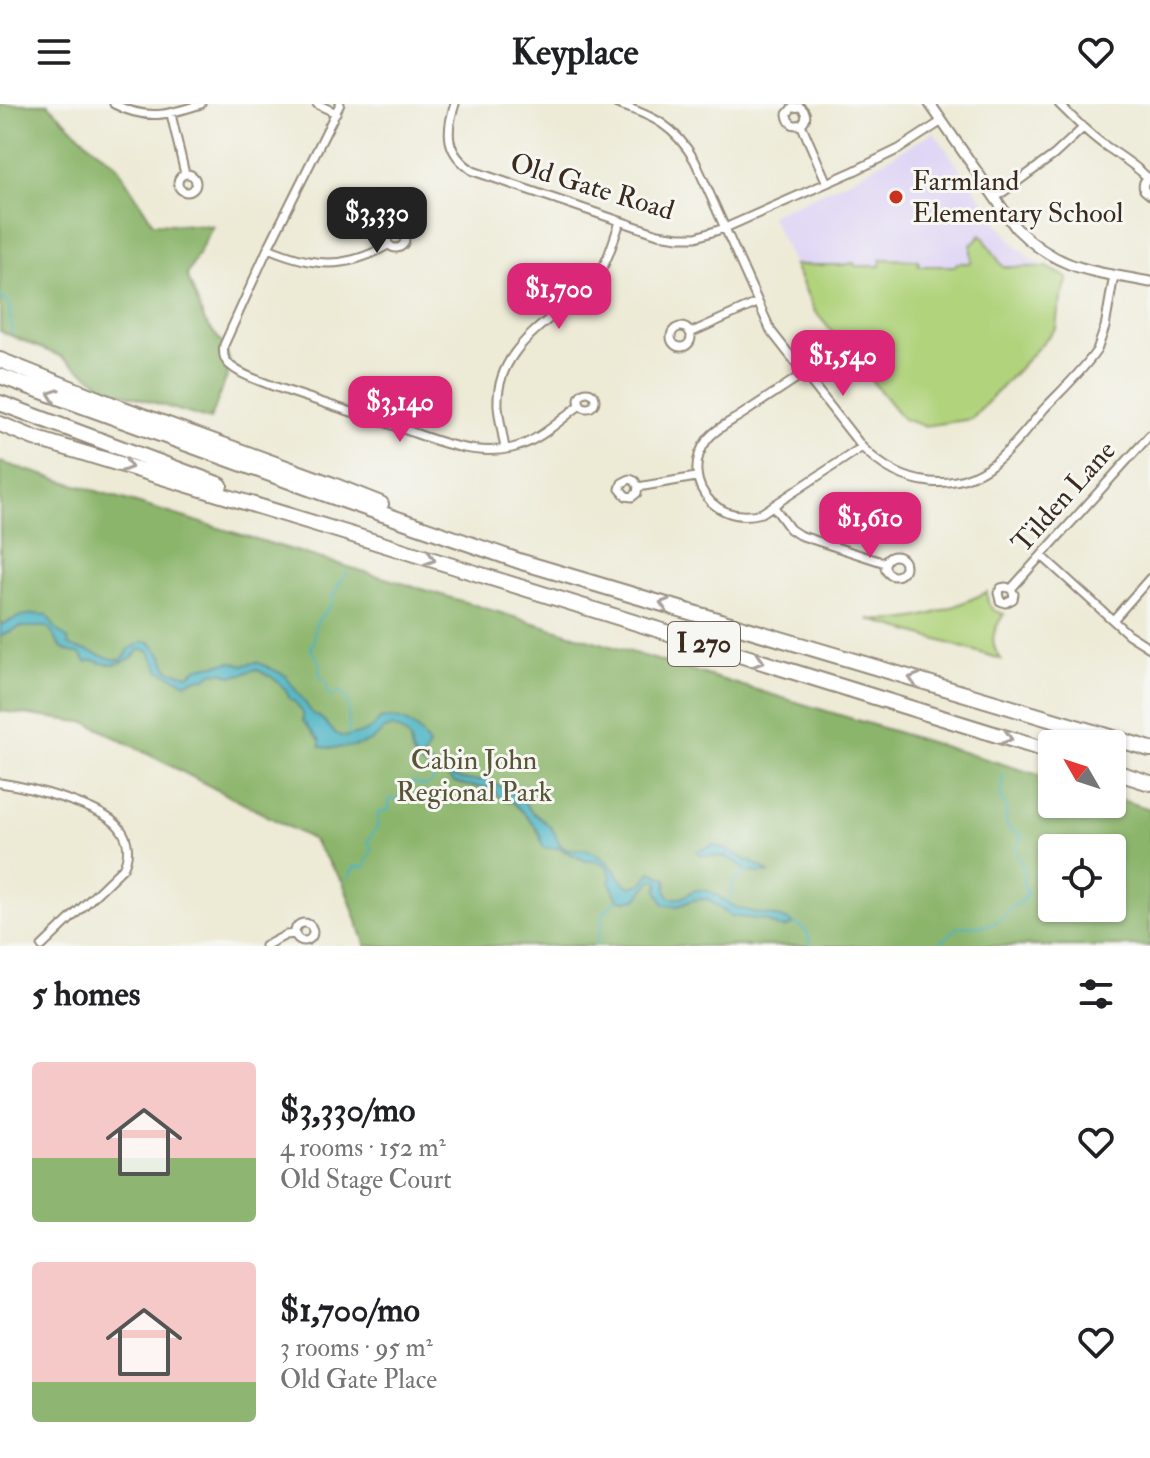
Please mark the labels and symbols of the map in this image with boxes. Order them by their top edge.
street label: Old Gate Road [506,145,678,229]
place label: Farmland Elementary School [912,164,1123,231]
pin: $3,330 [312,187,442,255]
marker: Farmland Elementary School [887,188,905,206]
pin: $1,700 [494,263,624,331]
pin: $1,540 [778,330,908,398]
pin: $3,140 [335,376,465,444]
one-way arrow [47,389,61,405]
street label: Tilden Lane [1005,434,1124,560]
one-way arrow [120,457,134,473]
pin: $1,610 [805,492,935,560]
one-way arrow [423,550,437,566]
one-way arrow [659,597,673,613]
road number: I 270 [668,622,740,666]
one-way arrow [751,652,765,668]
one-way arrow [908,672,922,688]
one-way arrow [1000,729,1013,745]
north arrow [1038,730,1126,818]
park label: Cabin John Regional Park [396,743,553,810]

